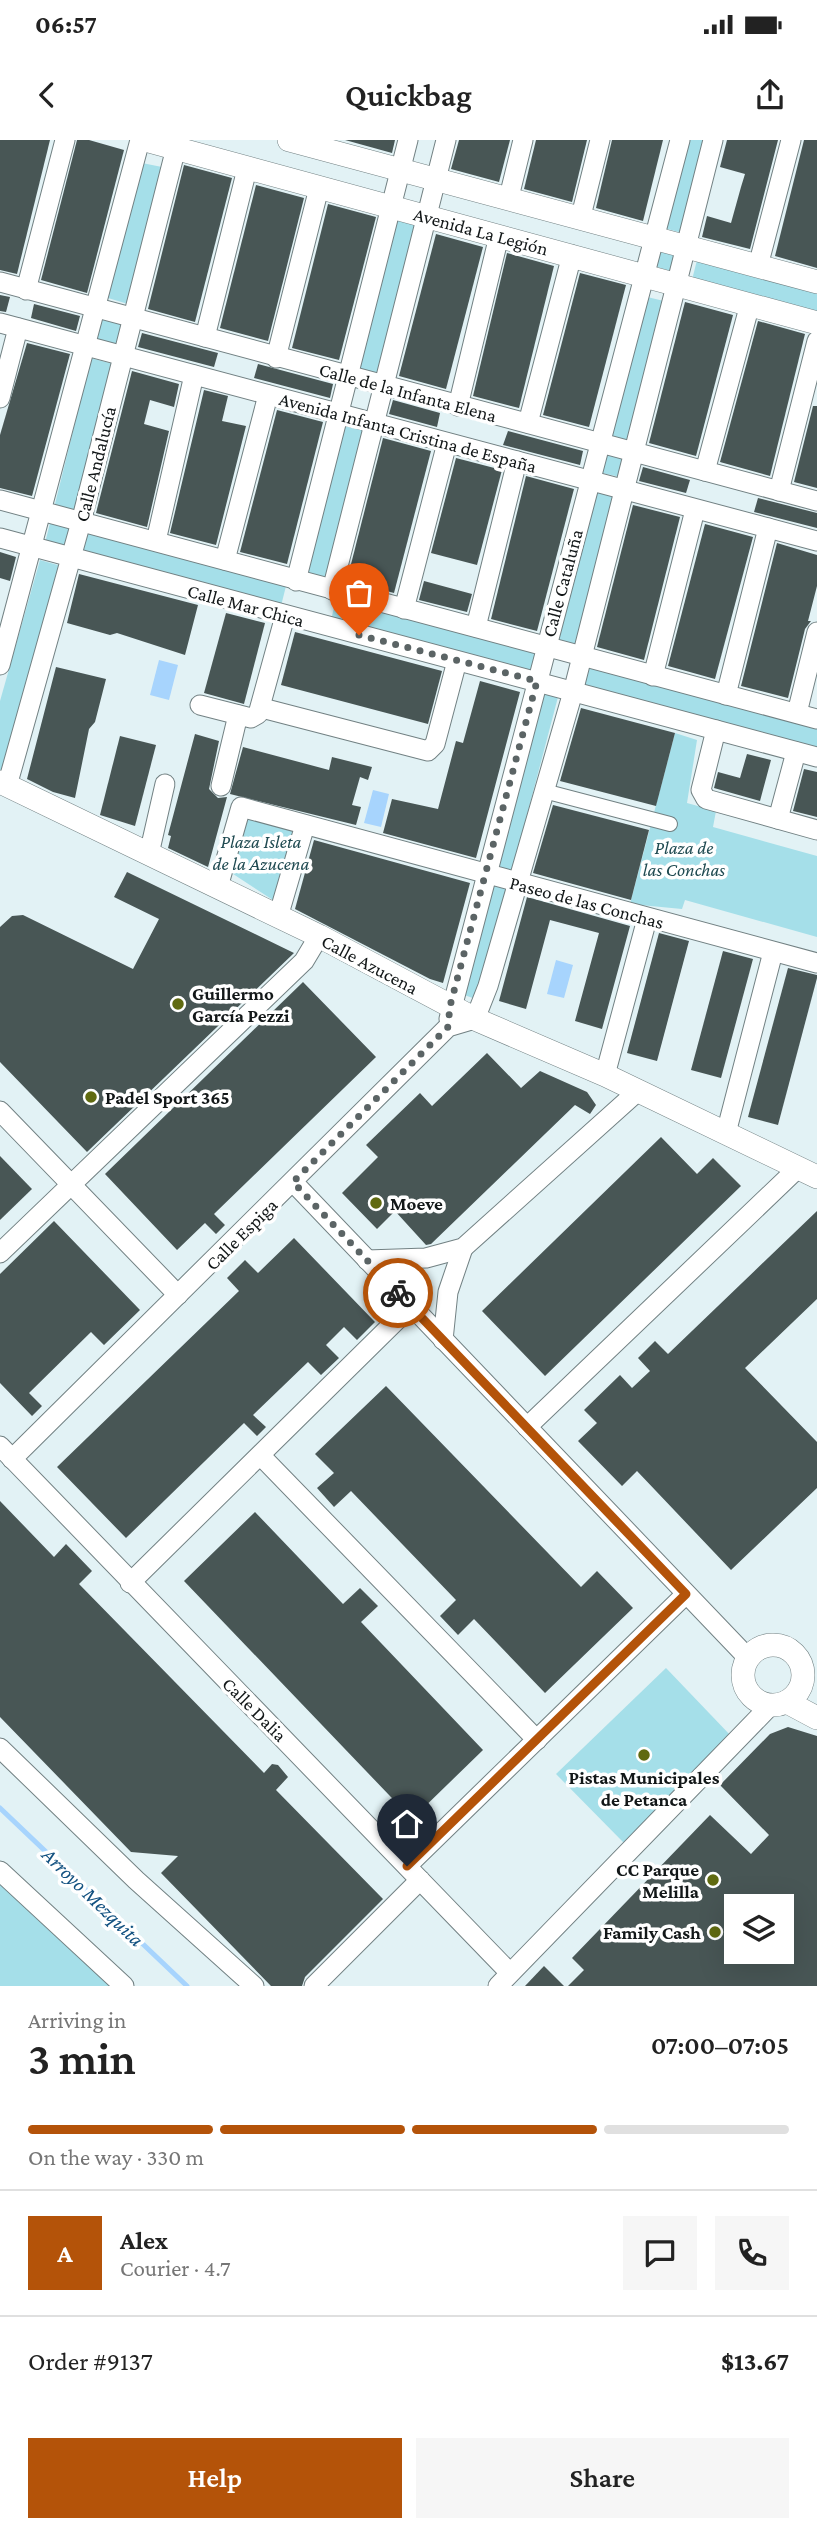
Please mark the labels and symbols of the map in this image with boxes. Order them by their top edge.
street label: Avenida La Legión [411,203,550,260]
street label: Calle de la Infanta Elena [317,359,499,426]
street label: Avenida Infanta Cristina de España [277,388,539,477]
street label: Calle Andalucía [71,404,120,524]
street label: Calle Cataluña [538,527,587,639]
pin [329,563,389,635]
street label: Calle Mar Chica [185,580,307,631]
park label: Plaza Isleta de la Azucena [213,831,309,874]
park label: Plaza de las Conchas [643,837,725,880]
street label: Paseo de las Conchas [508,872,666,933]
street label: Calle Azucena [318,930,422,999]
place label: Guillermo García Pezzi [192,983,290,1026]
marker: Guillermo García Pezzi [170,996,186,1012]
place label: Padel Sport 365 [105,1087,230,1108]
marker: Padel Sport 365 [83,1089,99,1105]
place label: Moeve [390,1193,443,1214]
street label: Calle Espiga [201,1194,282,1274]
marker: Moeve [368,1195,384,1211]
courier [363,1258,433,1328]
street label: Calle Dalia [218,1673,291,1746]
marker: Pistas Municipales de Petanca [636,1747,652,1763]
place label: Pistas Municipales de Petanca [569,1767,720,1810]
pin [377,1794,437,1866]
water label: Arroyo Mezquita [37,1842,149,1952]
place label: CC Parque Melilla [616,1859,700,1902]
marker: CC Parque Melilla [705,1872,721,1888]
place label: Family Cash [603,1922,701,1943]
marker: Family Cash [707,1924,723,1940]

